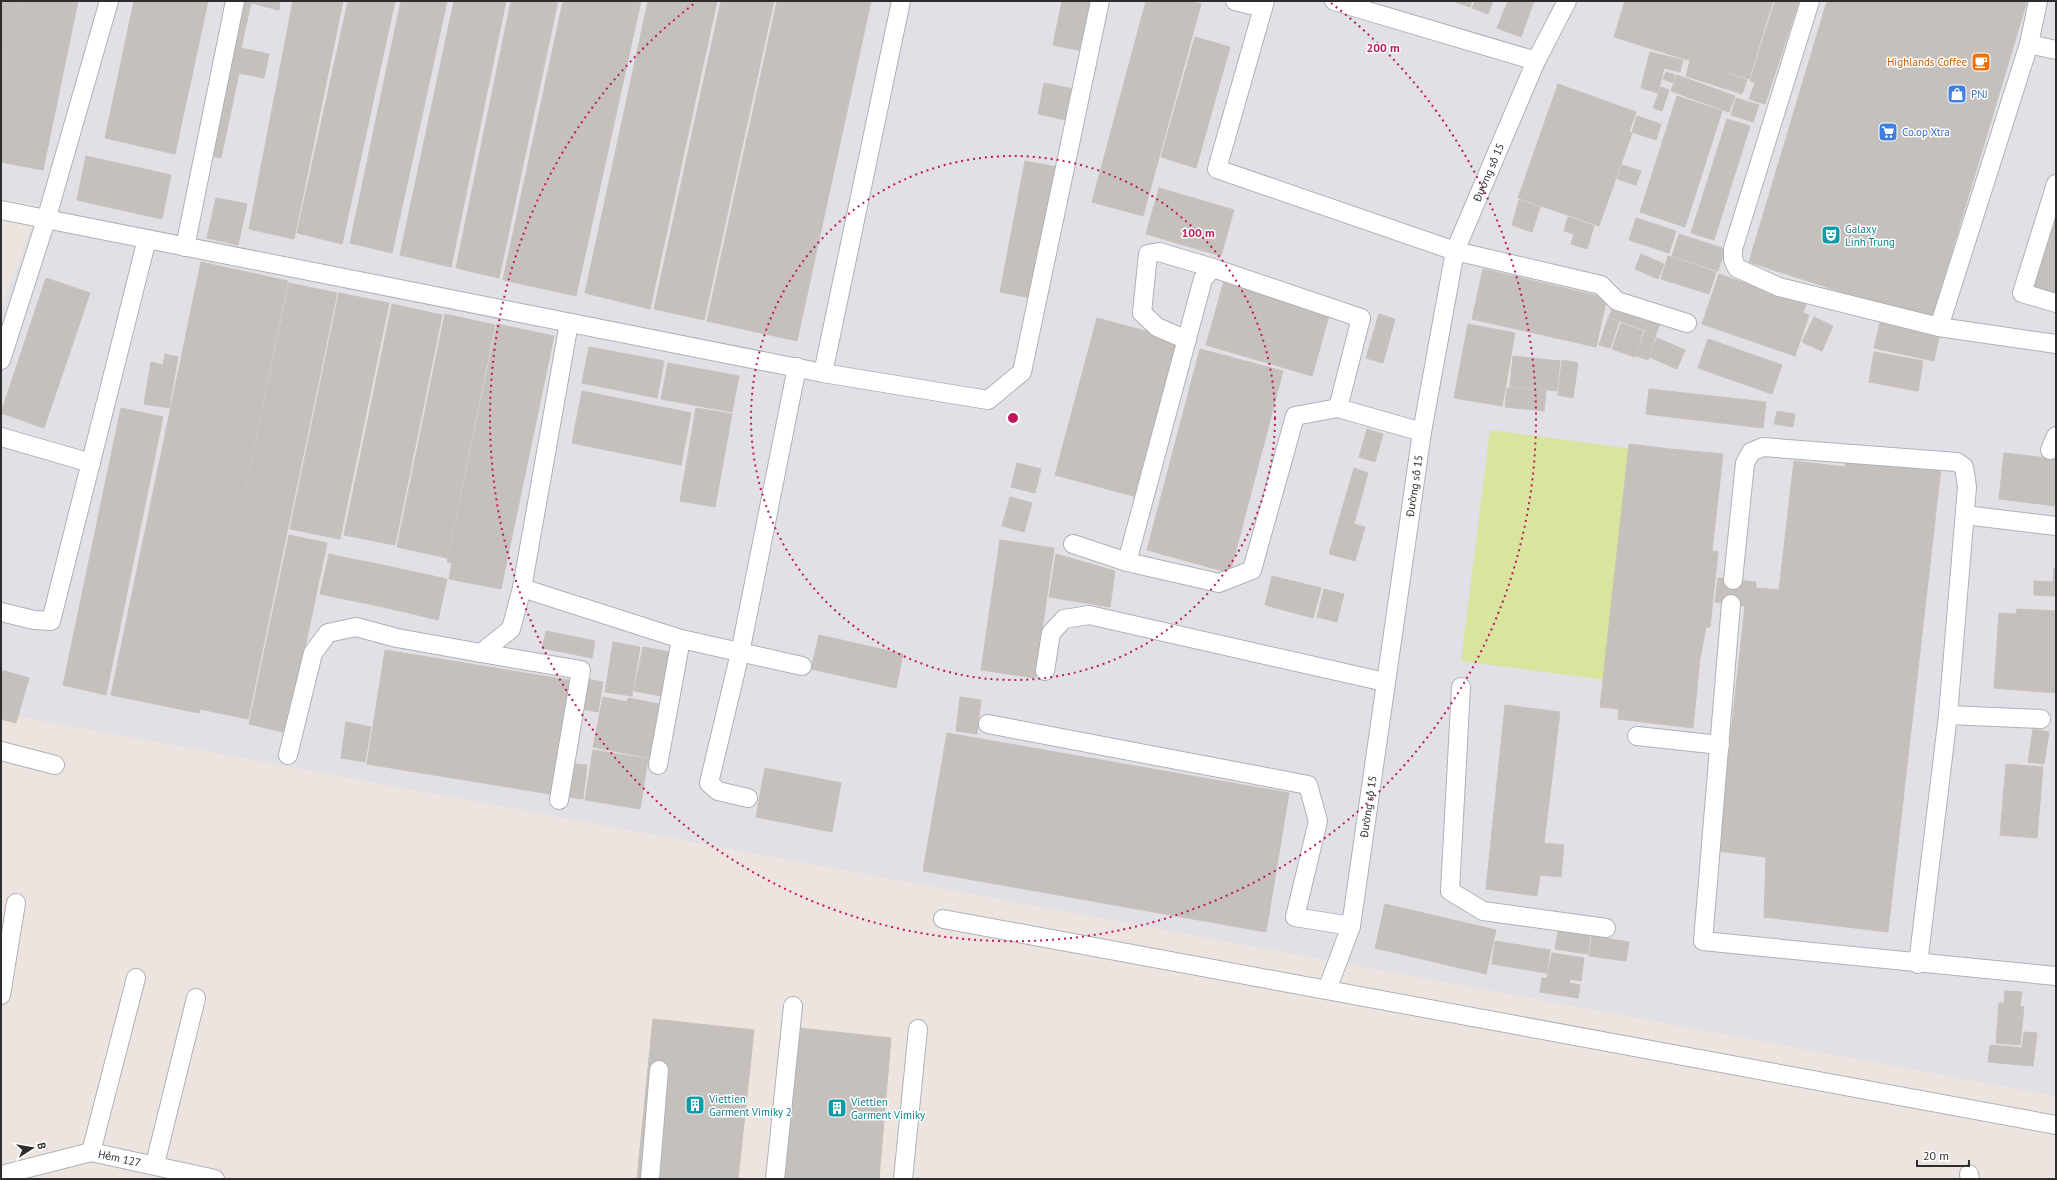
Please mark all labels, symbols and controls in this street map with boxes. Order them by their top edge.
text: 200 m [1366,40,1400,55]
cafe icon: Highlands Coffee [1970,51,1992,73]
place label: Highlands Coffee [1887,55,1967,69]
shop icon: PNJ [1946,83,1968,105]
place label: PNJ [1971,87,1988,101]
supermarket icon: Co.op Xtra [1877,121,1899,143]
place label: Co.op Xtra [1902,125,1950,139]
street label: Đường số 15 [1470,141,1507,205]
place label: Galaxy Linh Trung [1845,222,1895,249]
theatre icon: Galaxy Linh Trung [1820,224,1842,246]
text: 100 m [1181,225,1215,240]
centre of rings [1006,411,1020,425]
street label: Đường số 15 [1403,454,1426,519]
street label: Đường số 15 [1357,775,1380,839]
place label: Viettien Garment Vimiky 2 [708,1092,792,1119]
building icon: Viettien Garment Vimiky 2 [684,1094,706,1116]
place label: Viettien Garment Vimiky [850,1095,926,1122]
building icon: Viettien Garment Vimiky [826,1097,848,1119]
north arrow [12,1128,52,1168]
text: B [34,1141,49,1151]
scale bar [1917,1142,1969,1168]
street label: Hẻm 127 [97,1147,142,1170]
text: 20 m [1923,1148,1949,1163]

